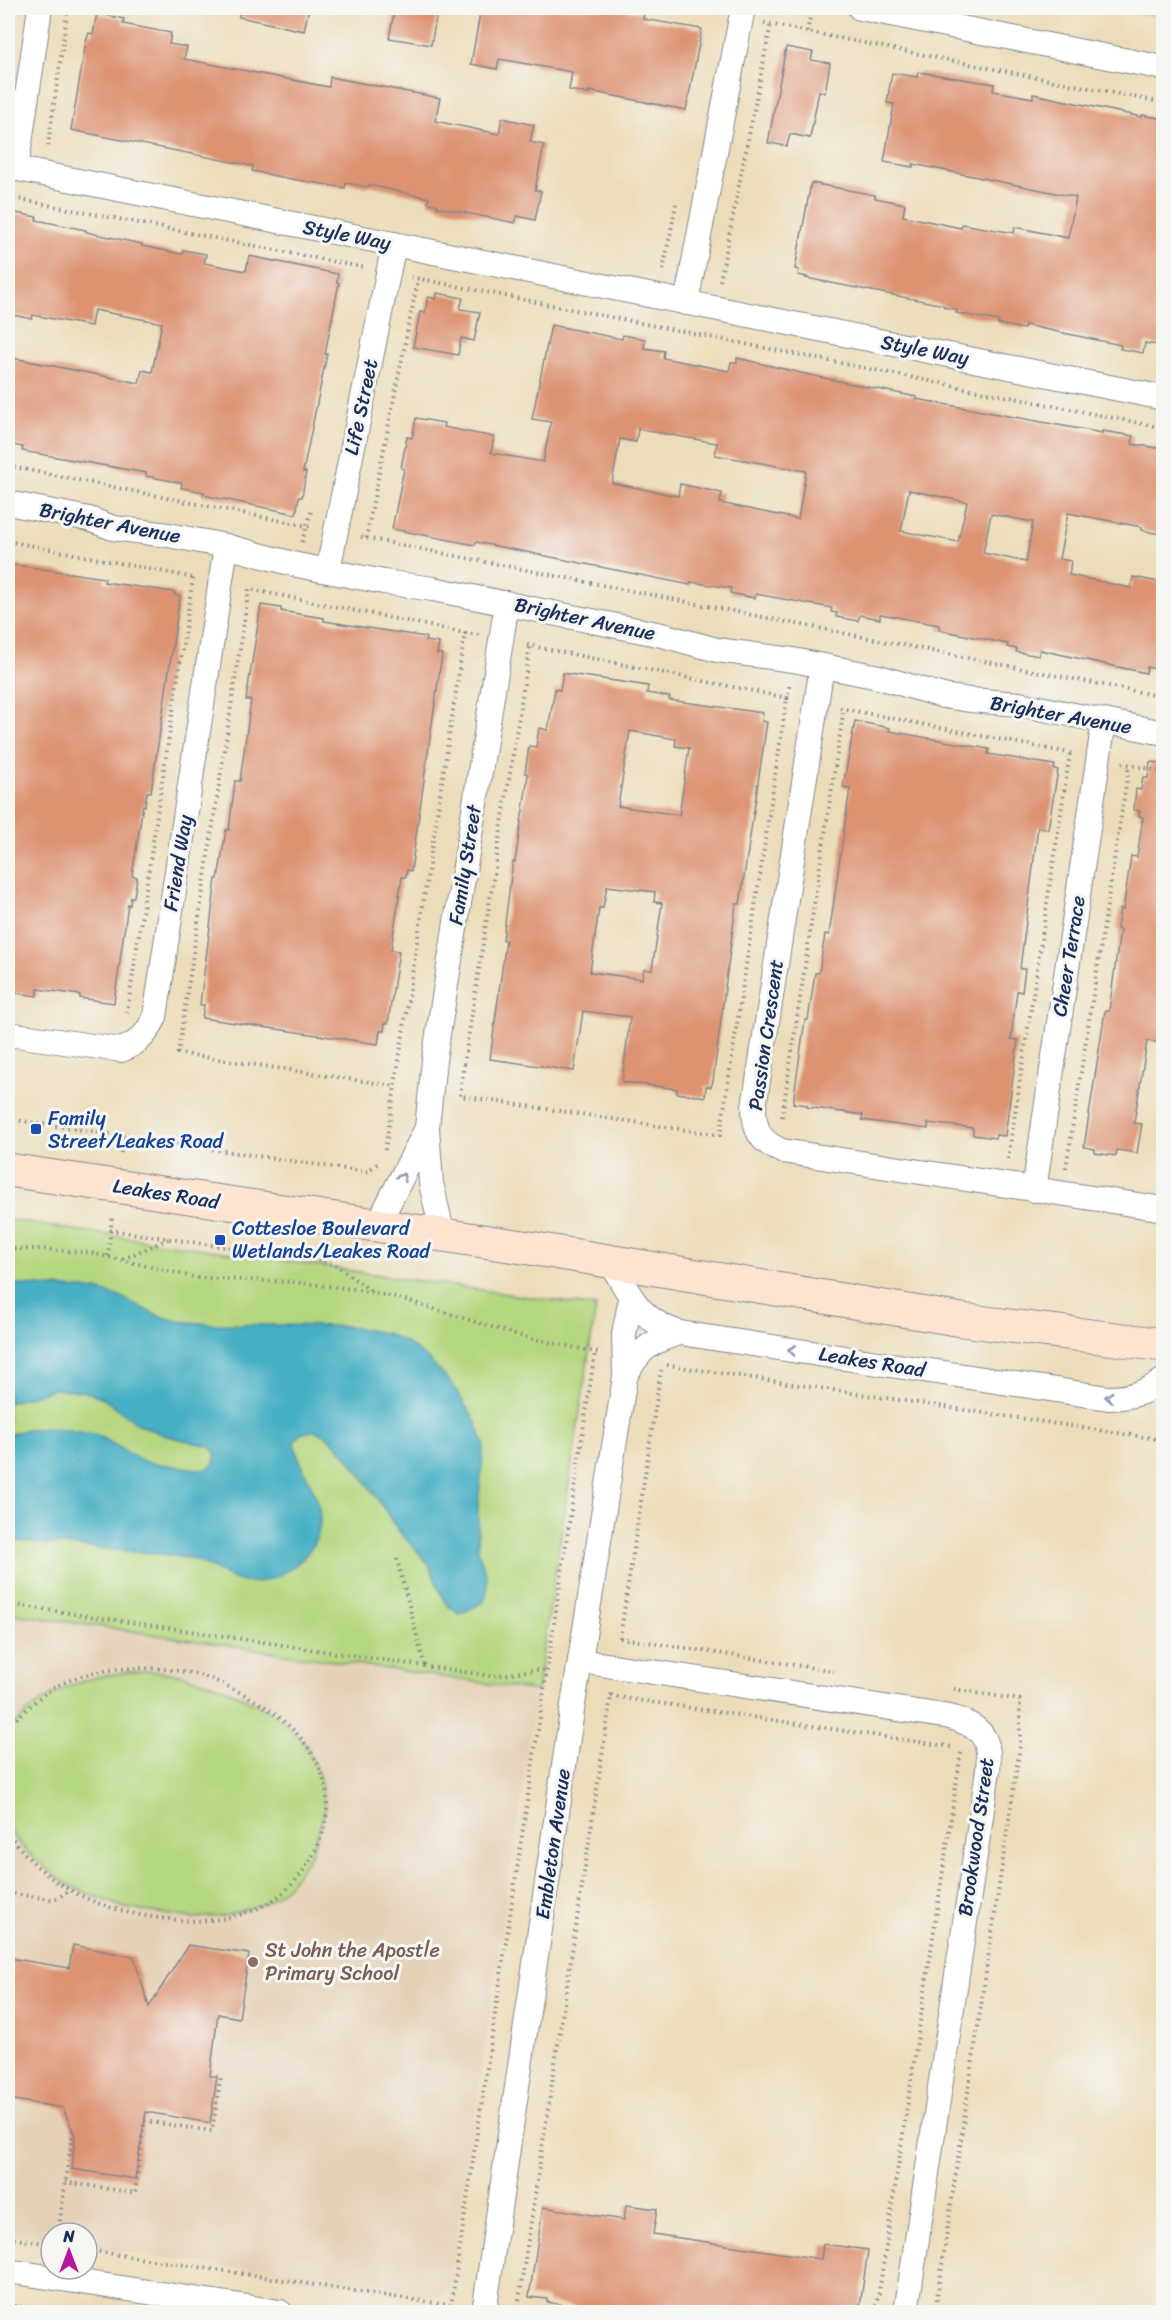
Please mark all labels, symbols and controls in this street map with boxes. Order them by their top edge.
street label: Style Way [300,209,395,261]
street label: Style Way [878,324,973,376]
street label: Life Street [334,356,388,458]
street label: Brighter Avenue [36,492,184,554]
street label: Brighter Avenue [511,587,659,651]
street label: Brighter Avenue [987,685,1135,745]
street label: Family Street [438,802,492,928]
street label: Friend Way [153,812,203,914]
street label: Cheer Terrace [1042,893,1096,1019]
street label: Passion Crescent [738,957,794,1113]
place label: Family Street/Leakes Road [48,1101,225,1159]
marker: Family Street/Leakes Road [29,1122,43,1136]
street label: Leakes Road [110,1168,223,1220]
one-way arrow [395,1173,406,1183]
place label: Cottesloe Boulevard Wetlands/Leakes Road [232,1211,431,1269]
marker: Cottesloe Boulevard Wetlands/Leakes Road [213,1233,227,1247]
street label: Leakes Road [816,1336,929,1388]
one-way arrow [787,1344,797,1356]
one-way arrow [1105,1391,1114,1404]
street label: Brookwood Street [948,1755,1004,1918]
street label: Embleton Avenue [525,1766,581,1922]
place label: St John the Apostle Primary School [265,1933,440,1991]
marker: St John the Apostle Primary School [246,1955,260,1969]
north arrow [39,2221,99,2281]
text: N [62,2222,75,2251]

